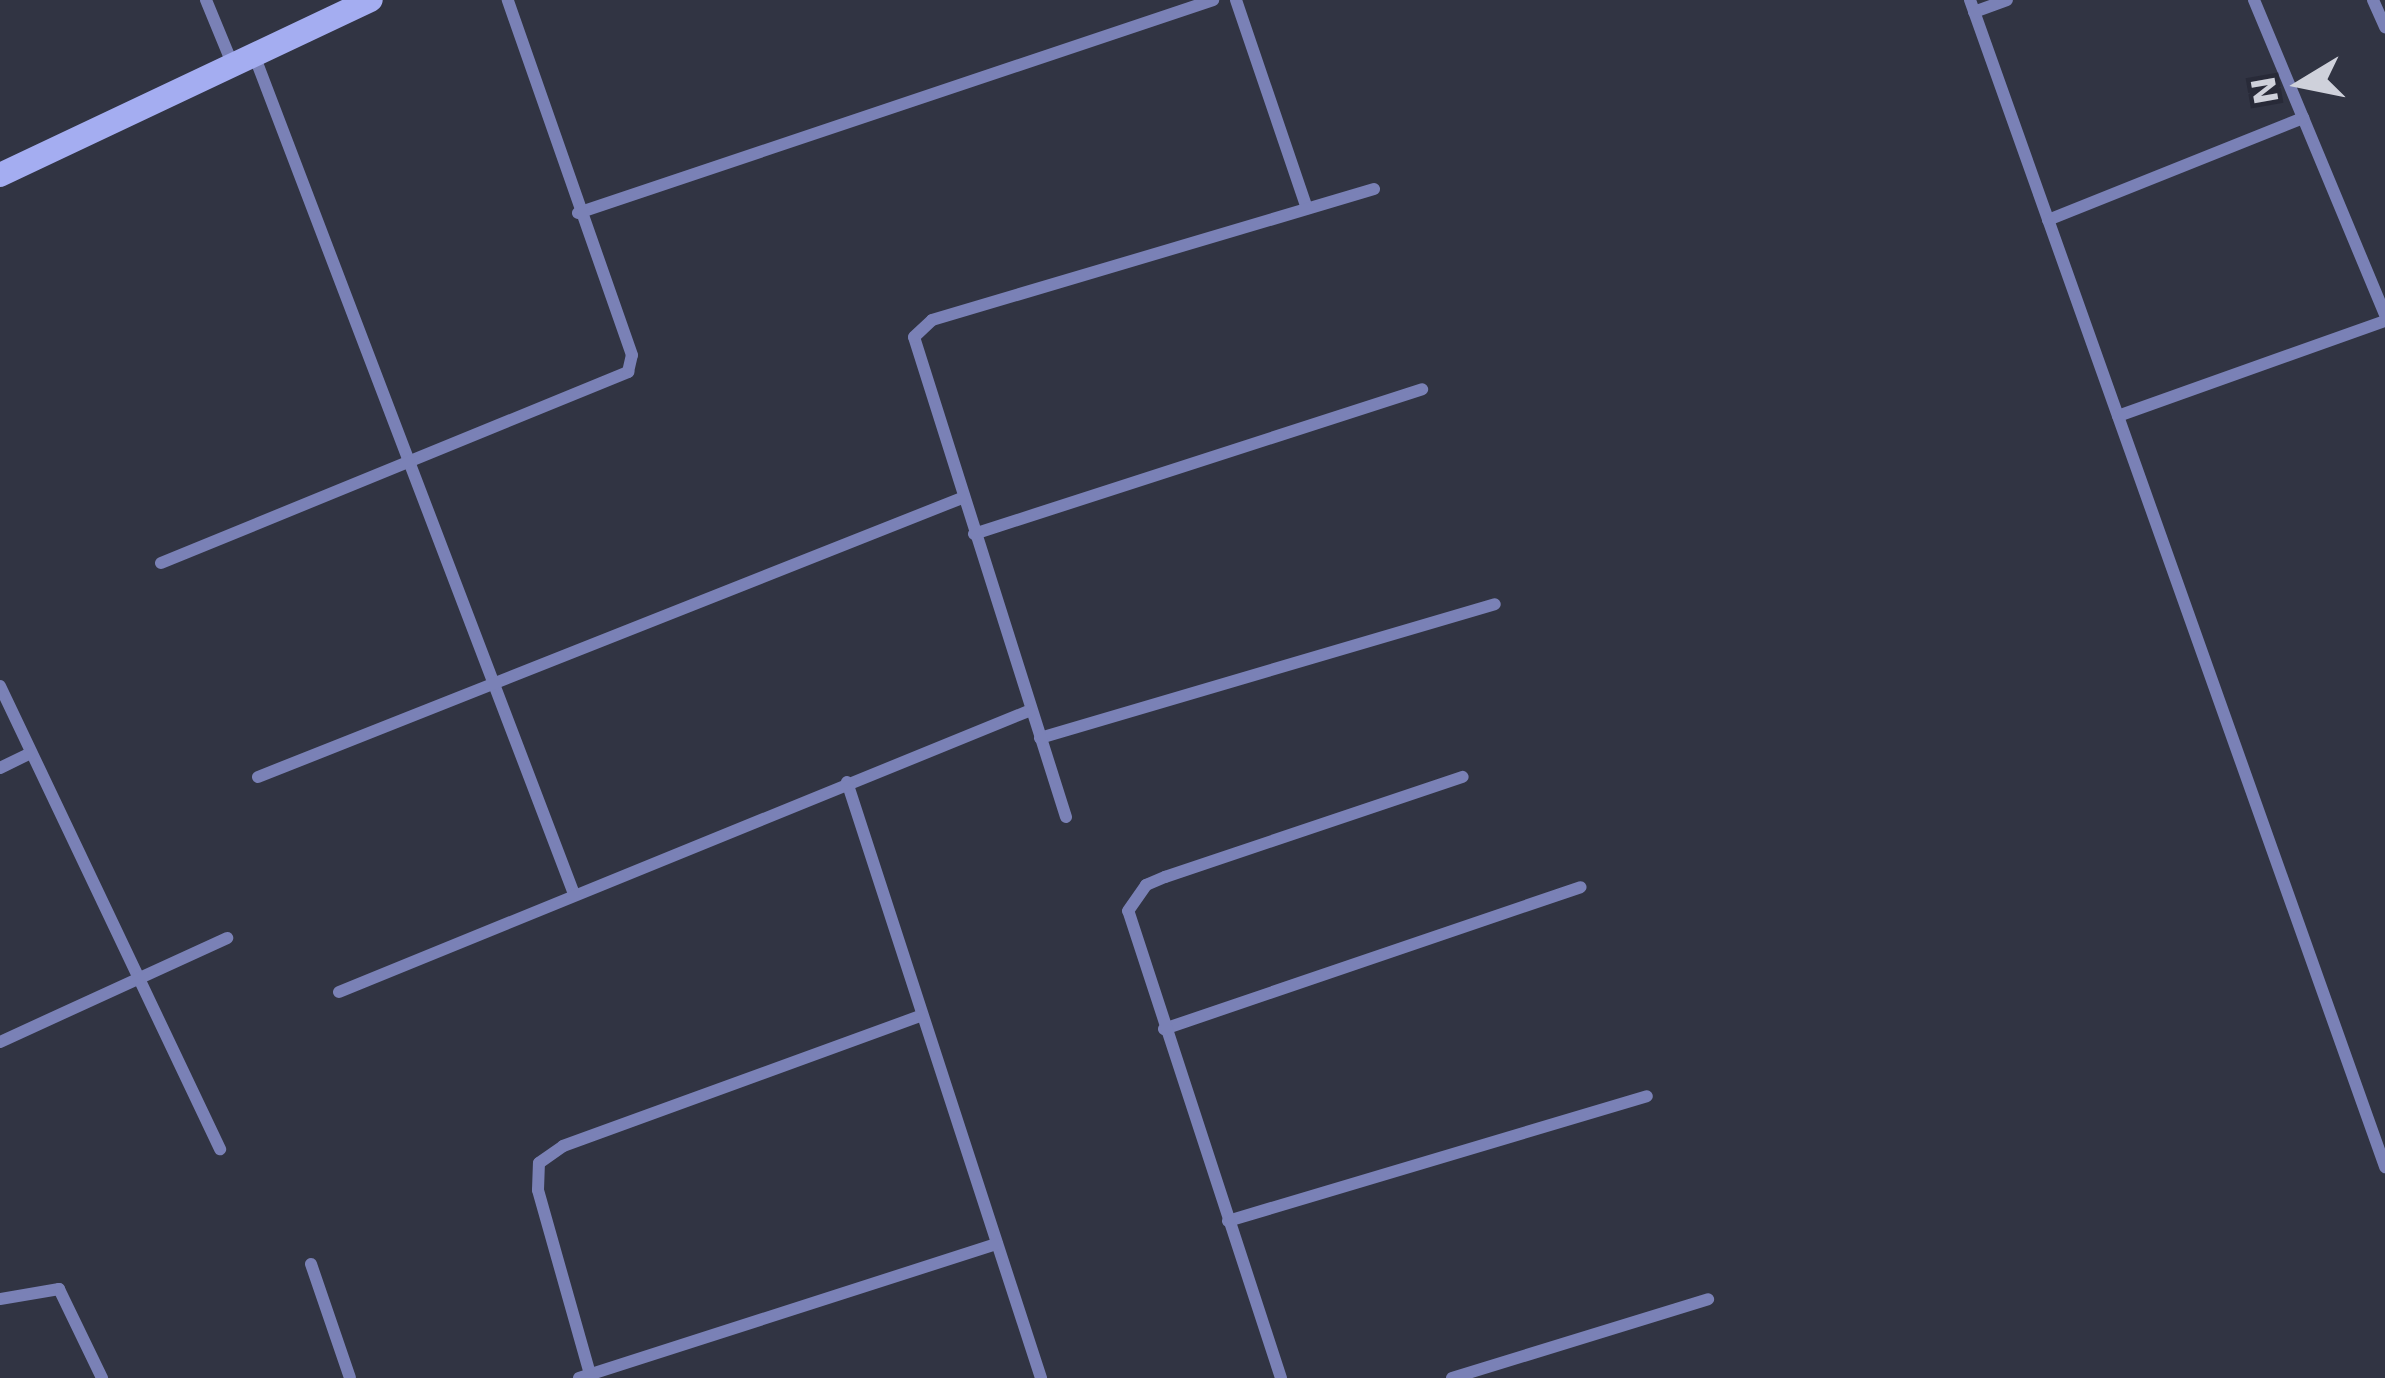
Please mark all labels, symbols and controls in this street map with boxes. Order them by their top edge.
north arrow [2241,24,2361,144]
text: N [2243,73,2287,107]

